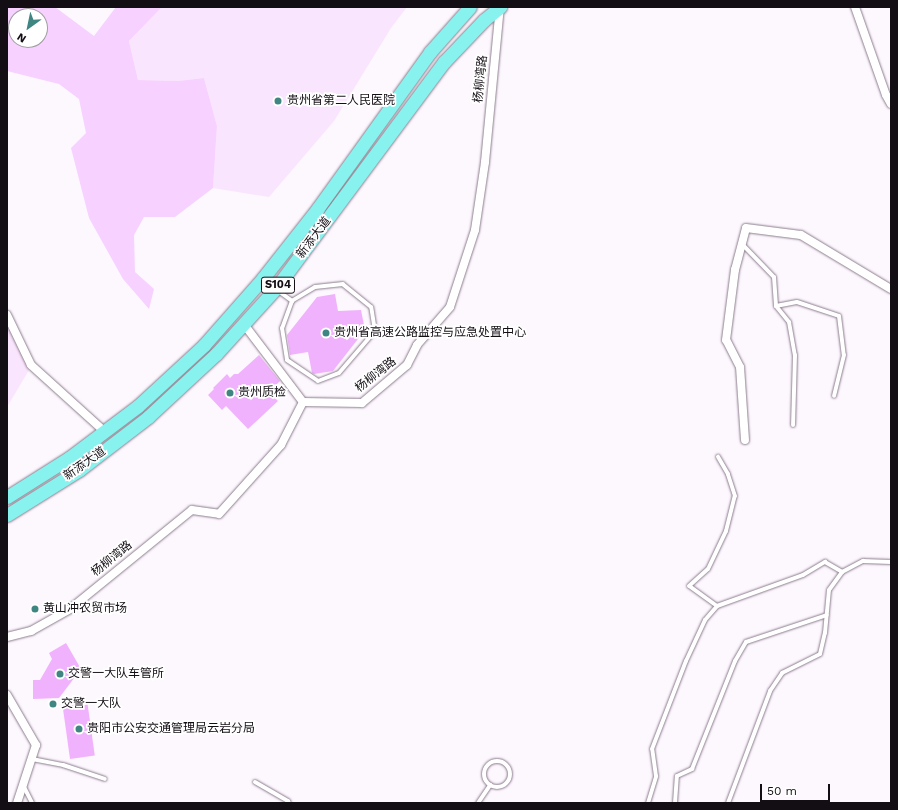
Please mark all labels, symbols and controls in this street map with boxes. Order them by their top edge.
north arrow [8,8,48,48]
text: N [15,30,29,45]
street label: 杨柳湾路 [471,54,491,104]
place label: 贵州省第二人民医院 [287,94,395,108]
marker: 贵州省第二人民医院 [272,95,284,107]
street label: 新添大道 [294,214,334,262]
road number: S104 [260,276,296,294]
place label: 贵州省高速公路监控与应急处置中心 [334,326,526,340]
marker: 贵州省高速公路监控与应急处置中心 [321,328,331,338]
street label: 杨柳湾路 [353,355,399,395]
place label: 贵州质检 [238,386,286,400]
marker: 贵州质检 [225,388,235,398]
street label: 新添大道 [61,444,109,484]
street label: 杨柳湾路 [89,538,135,580]
place label: 黄山冲农贸市场 [43,602,127,616]
marker: 黄山冲农贸市场 [30,604,40,614]
place label: 交警一大队车管所 [68,667,164,681]
marker: 交警一大队车管所 [55,669,65,679]
place label: 交警一大队 [61,697,121,711]
marker: 交警一大队 [48,699,58,709]
place label: 贵阳市公安交通管理局云岩分局 [87,722,255,736]
marker: 贵阳市公安交通管理局云岩分局 [74,724,84,734]
scale bar [762,776,832,802]
text: 50 m [767,784,797,798]

